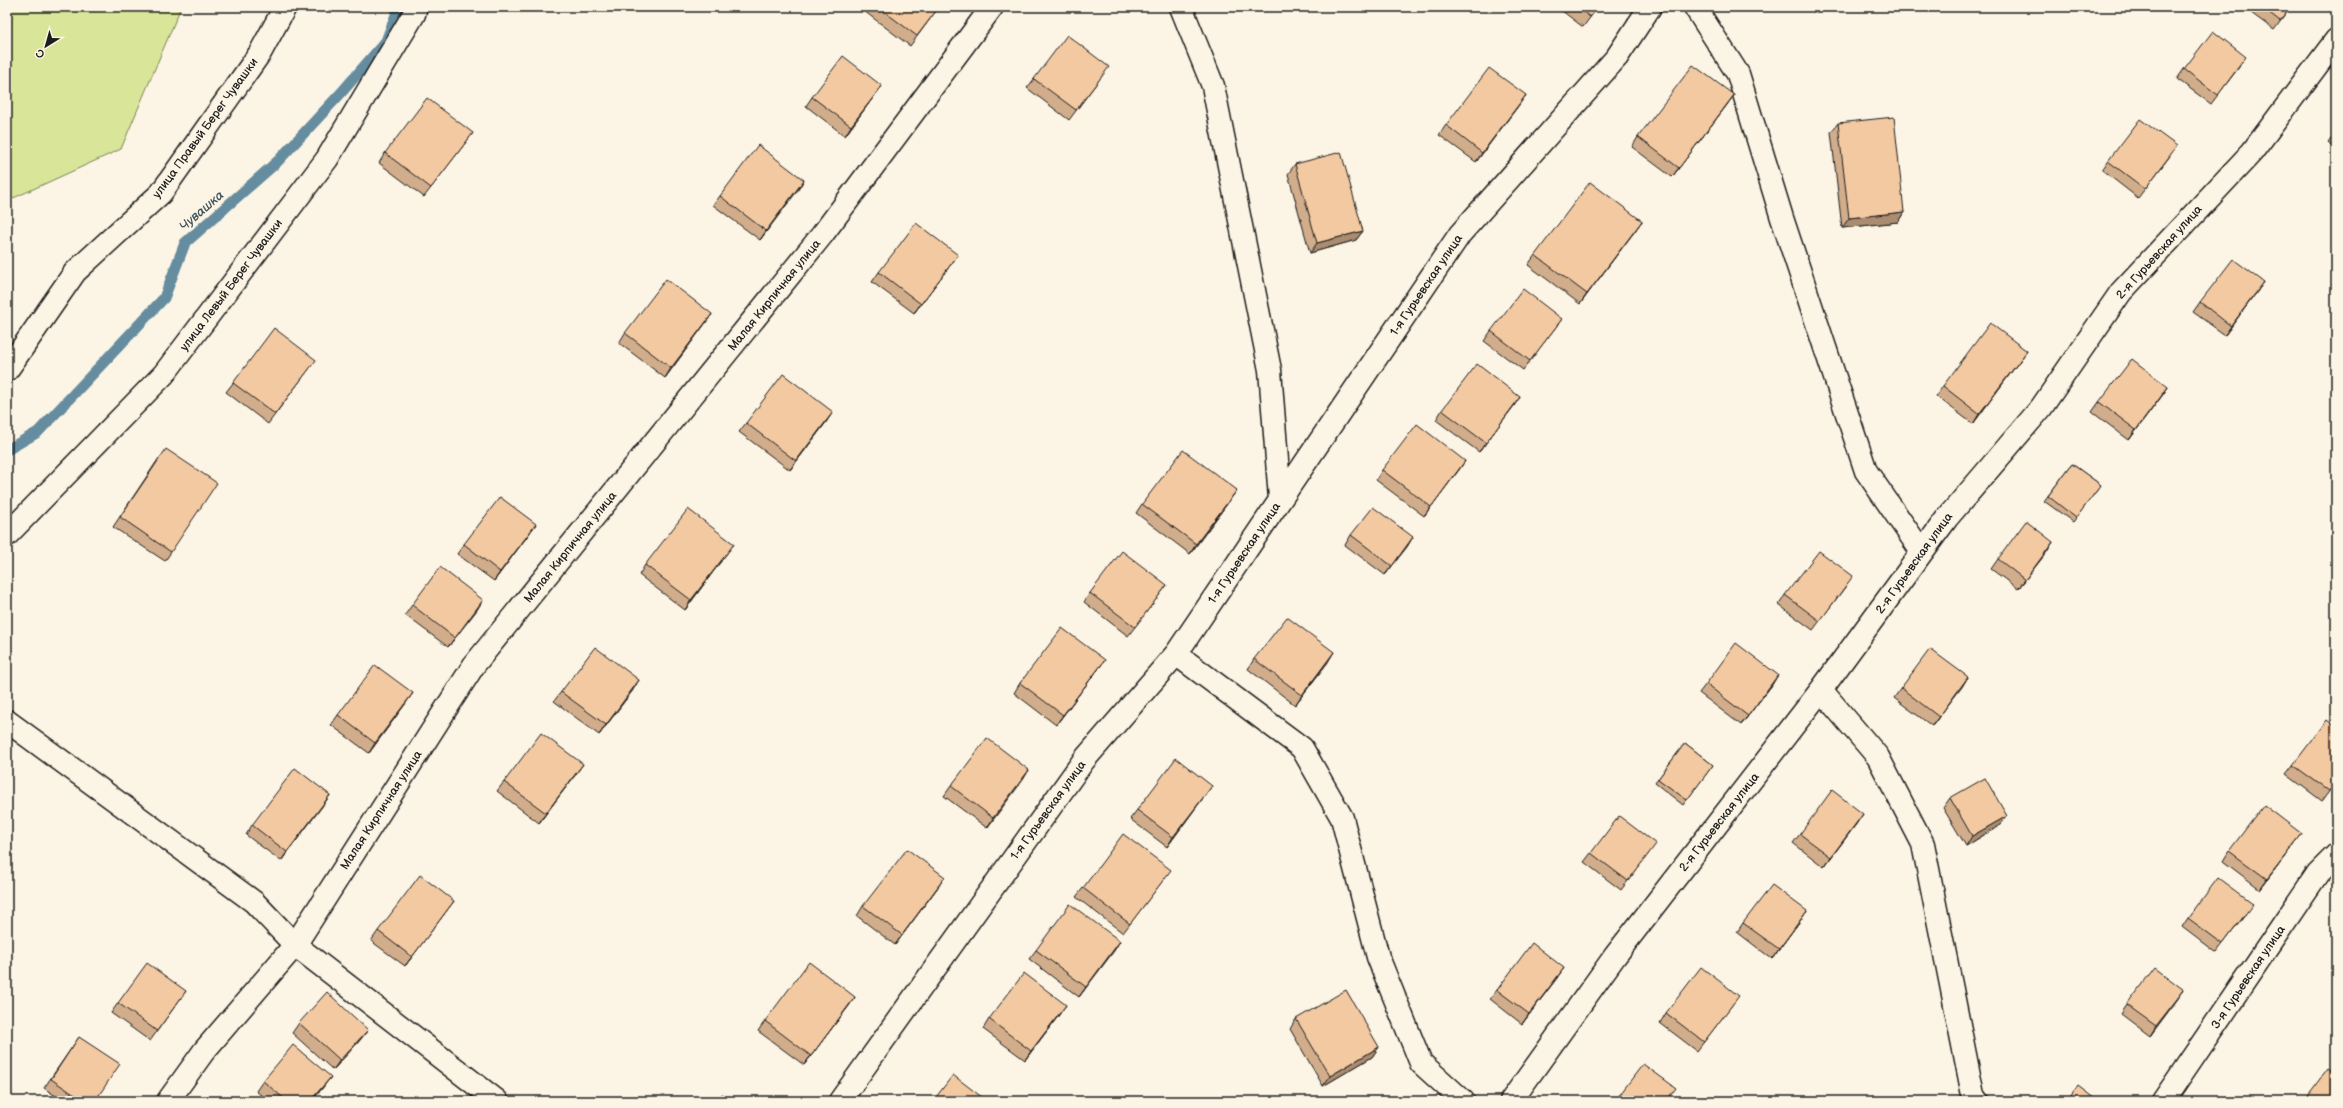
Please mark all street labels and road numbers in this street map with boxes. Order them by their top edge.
street label: улица Правый Берег Чувашки [149,55,261,201]
street label: 2-я Гурьевская улица [2113,202,2206,302]
street label: улица Левый Берег Чувашки [177,216,286,354]
street label: 1-я Гурьевская улица [1387,232,1466,339]
street label: Малая Кирпичная улица [725,237,824,354]
street label: Малая Кирпичная улица [521,489,620,606]
street label: 1-я Гурьевская улица [1205,500,1284,607]
street label: 2-я Гурьевская улица [1873,510,1956,617]
street label: Малая Кирпичная улица [337,748,426,873]
street label: 1-я Гурьевская улица [1007,758,1089,863]
street label: 2-я Гурьевская улица [1676,770,1763,875]
street label: 3-я Гурьевская улица [2208,923,2289,1032]

